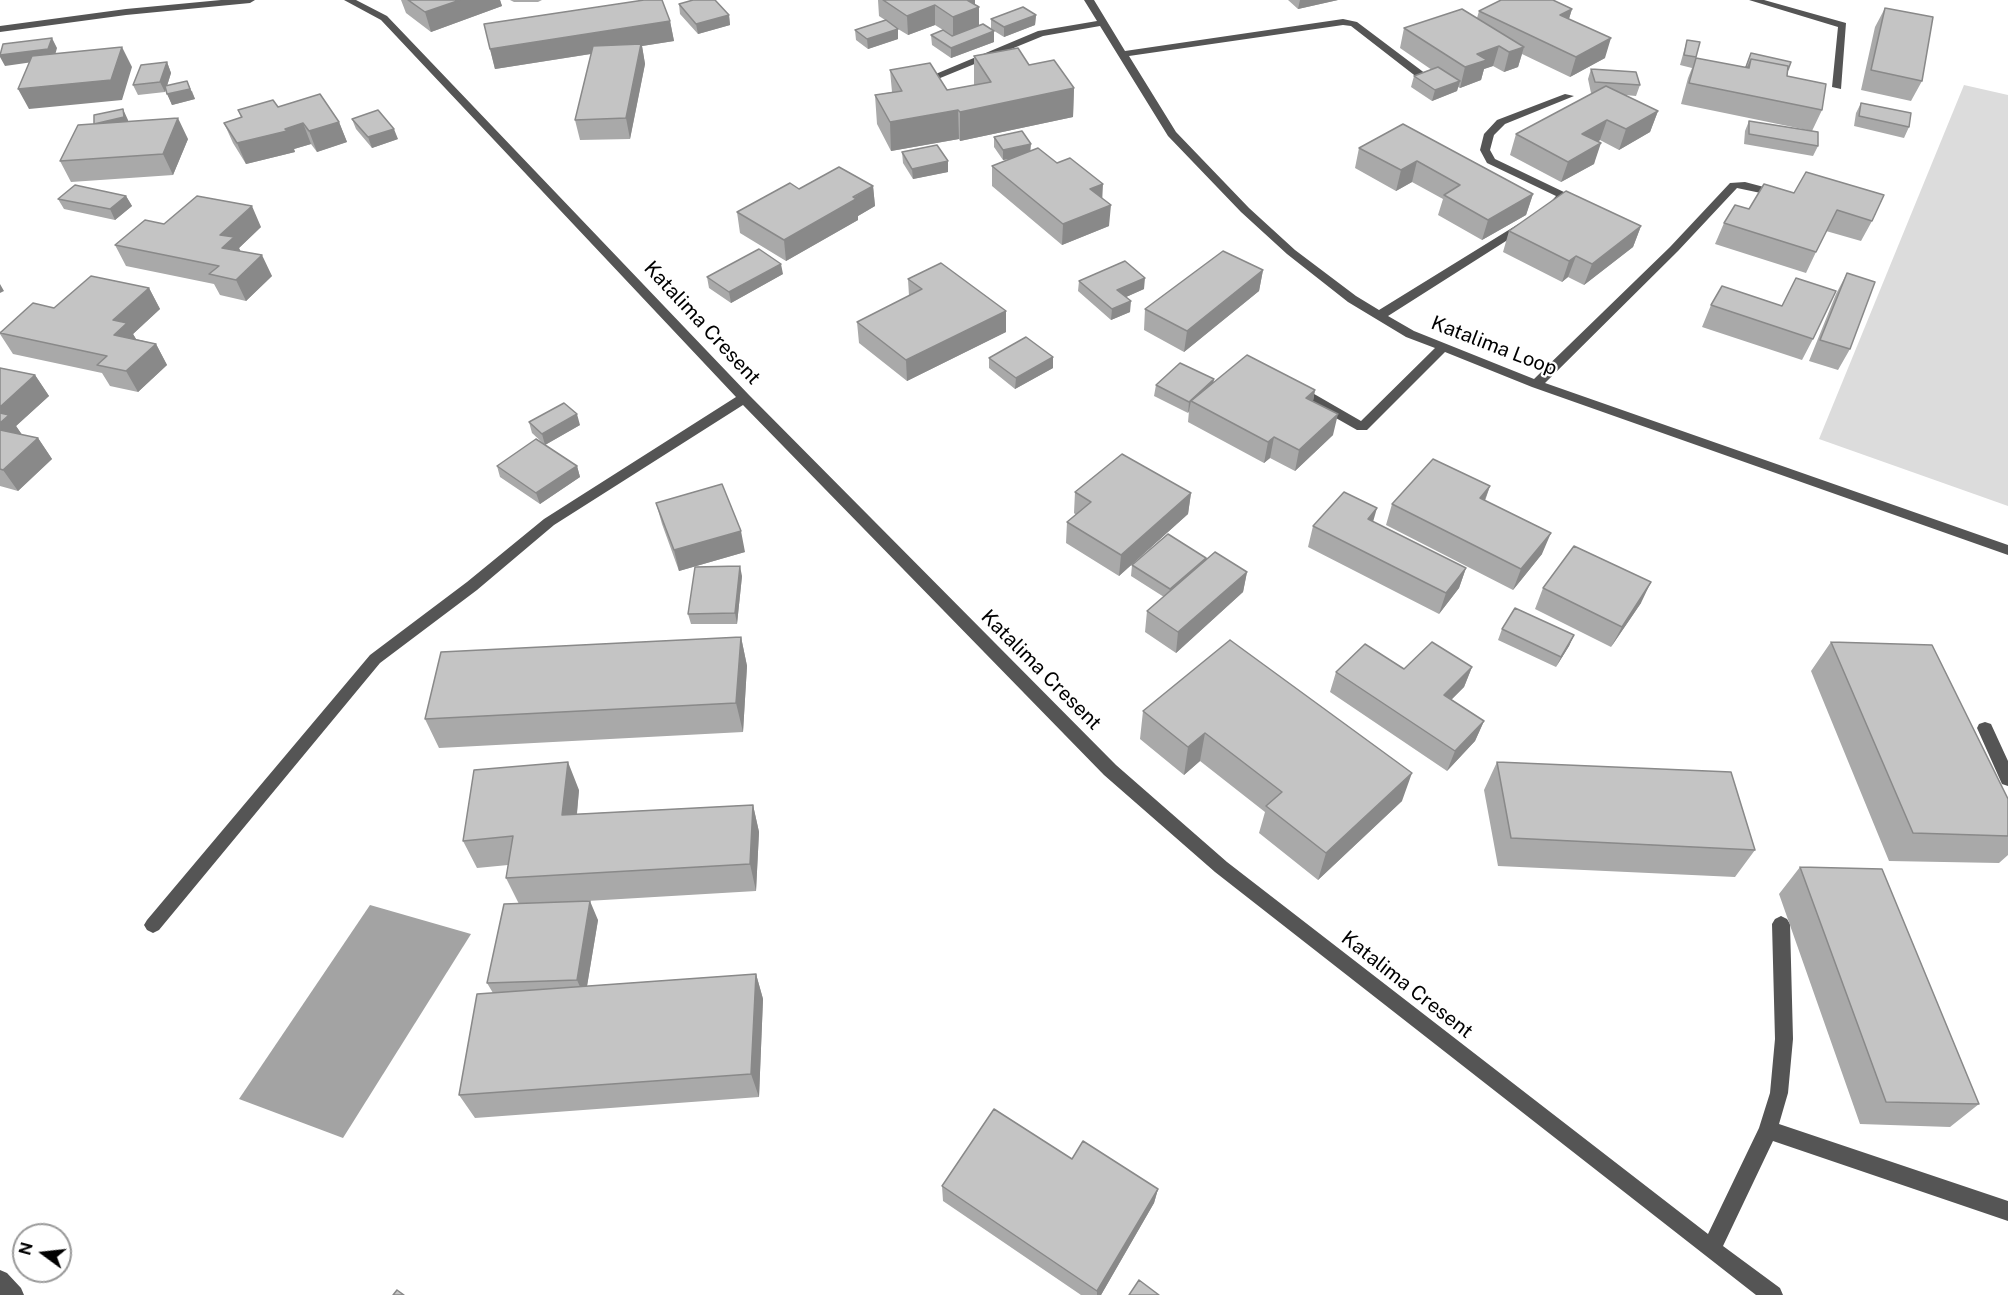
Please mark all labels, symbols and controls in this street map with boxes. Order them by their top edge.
street label: Katalima Cresent [639,256,765,390]
street label: Katalima Loop [1428,311,1560,381]
street label: Katalima Cresent [976,605,1106,735]
street label: Katalima Cresent [1337,926,1477,1044]
north arrow [12,1223,72,1283]
text: N [15,1240,37,1257]

